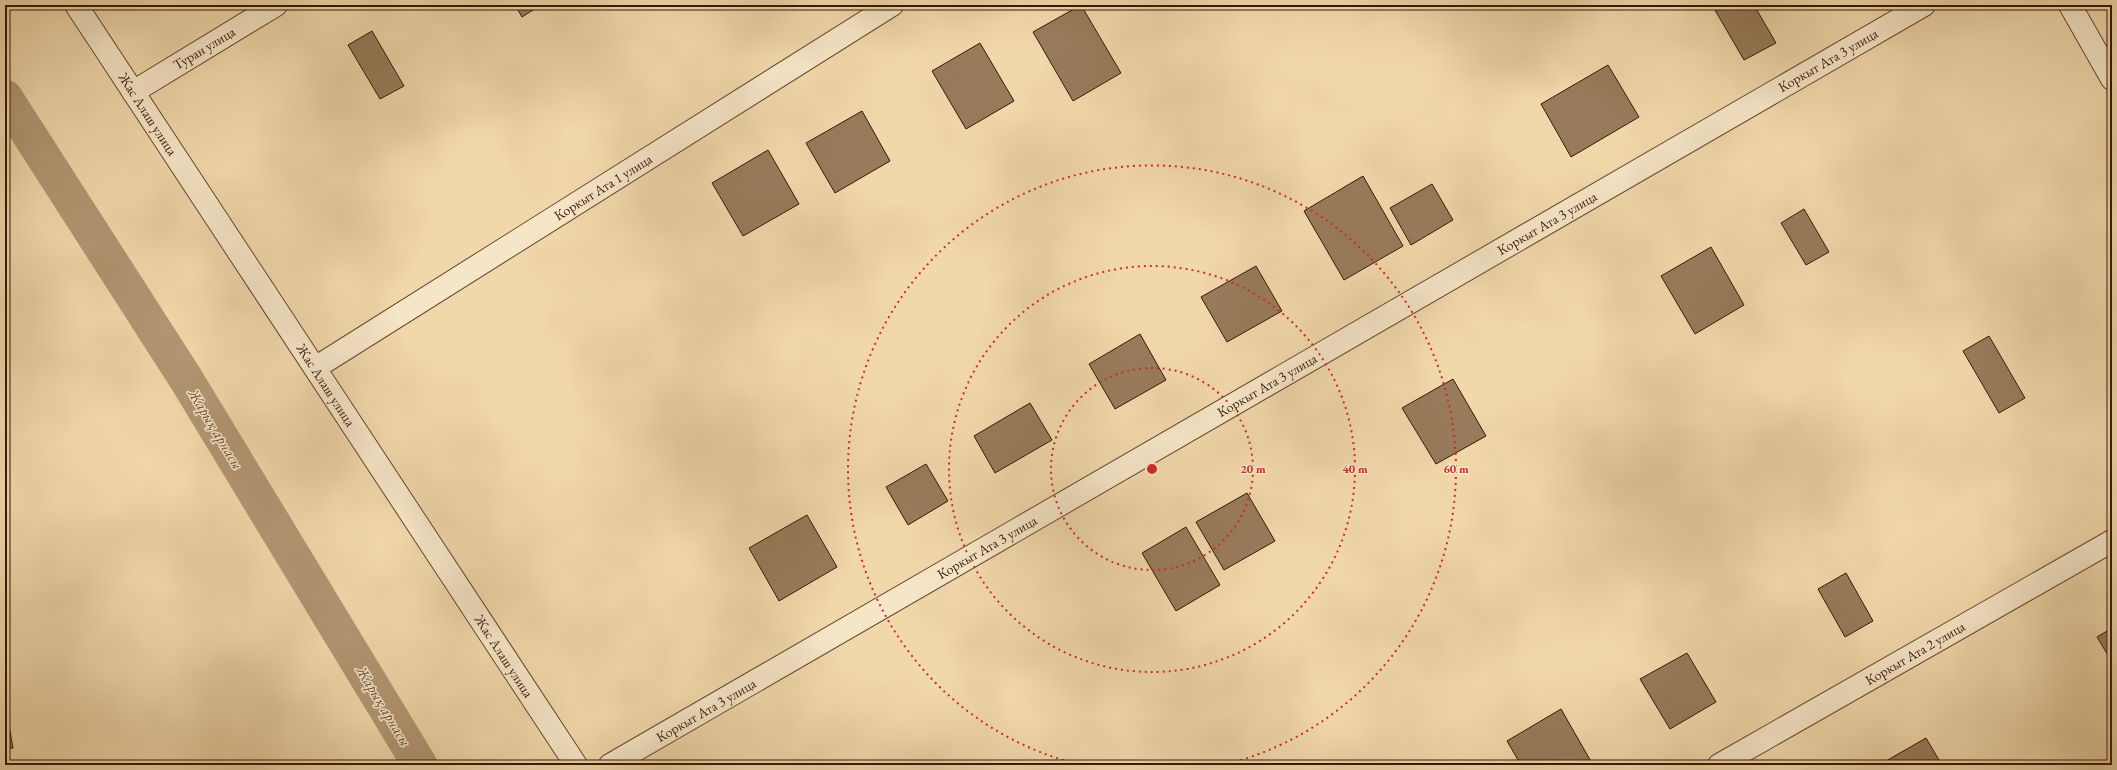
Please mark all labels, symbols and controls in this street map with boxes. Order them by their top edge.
street label: Туран улица [170,22,239,74]
street label: Коркыт Ата 3 улица [1775,24,1882,96]
street label: Жас Алаш улица [114,68,182,159]
street label: Коркыт Ата 1 улица [551,149,656,224]
street label: Коркыт Ата 3 улица [1494,187,1601,259]
street label: Жас Алаш улица [292,339,360,430]
street label: Коркыт Ата 3 улица [1214,349,1321,421]
water label: Жарық арнасы [184,384,247,473]
text: 20 m [1240,461,1266,477]
text: 40 m [1342,461,1368,477]
text: 60 m [1443,461,1469,477]
centre of rings [1145,462,1159,476]
street label: Коркыт Ата 3 улица [934,511,1041,583]
street label: Жас Алаш улица [470,610,538,701]
street label: Коркыт Ата 2 улица [1862,617,1969,689]
water label: Жарық арнасы [352,661,415,750]
street label: Коркыт Ата 3 улица [653,674,760,746]

